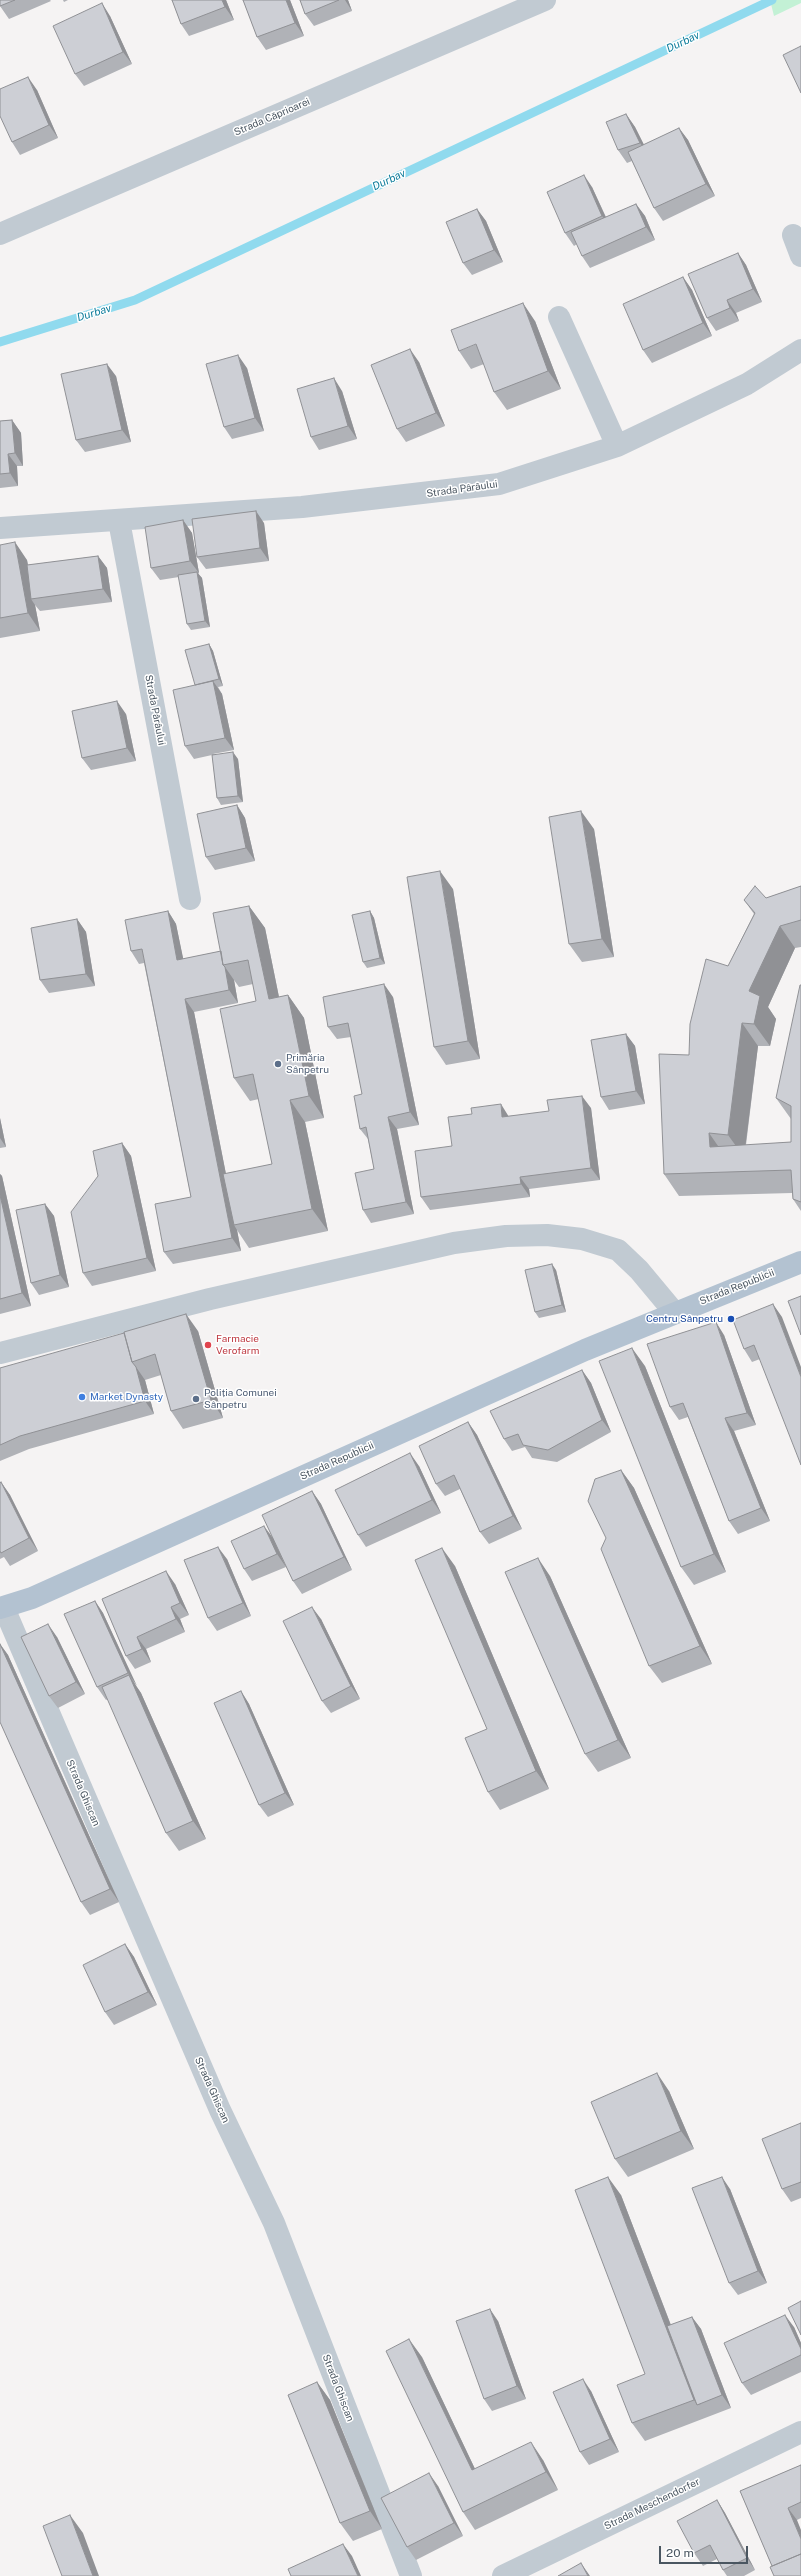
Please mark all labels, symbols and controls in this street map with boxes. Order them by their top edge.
water label: Durbav [664,29,702,55]
street label: Strada Căprioarei [232,96,312,138]
water label: Durbav [370,167,408,193]
water label: Durbav [75,302,113,324]
street label: Strada Pârâului [426,478,498,500]
street label: Strada Pârâului [142,674,168,746]
place label: Primăria Sânpetru [286,1052,329,1076]
marker: Primăria Sânpetru [273,1059,283,1069]
street label: Strada Republicii [698,1267,776,1307]
place label: Centru Sânpetru [646,1313,723,1325]
marker: Centru Sânpetru [726,1314,736,1324]
place label: Farmacie Verofarm [216,1333,259,1356]
marker: Farmacie Verofarm [203,1340,213,1350]
place label: Poliția Comunei Sânpetru [204,1387,277,1410]
place label: Market Dynasty [90,1391,163,1403]
marker: Market Dynasty [77,1392,87,1402]
marker: Poliția Comunei Sânpetru [191,1394,201,1404]
street label: Strada Republicii [298,1439,376,1483]
street label: Strada Ghiscan [64,1758,102,1828]
street label: Strada Ghiscan [192,2055,232,2125]
street label: Strada Ghiscan [320,2353,356,2423]
street label: Strada Meschendorfer [602,2476,702,2532]
scale bar [661,2538,750,2564]
text: 20 m [666,2546,694,2560]

